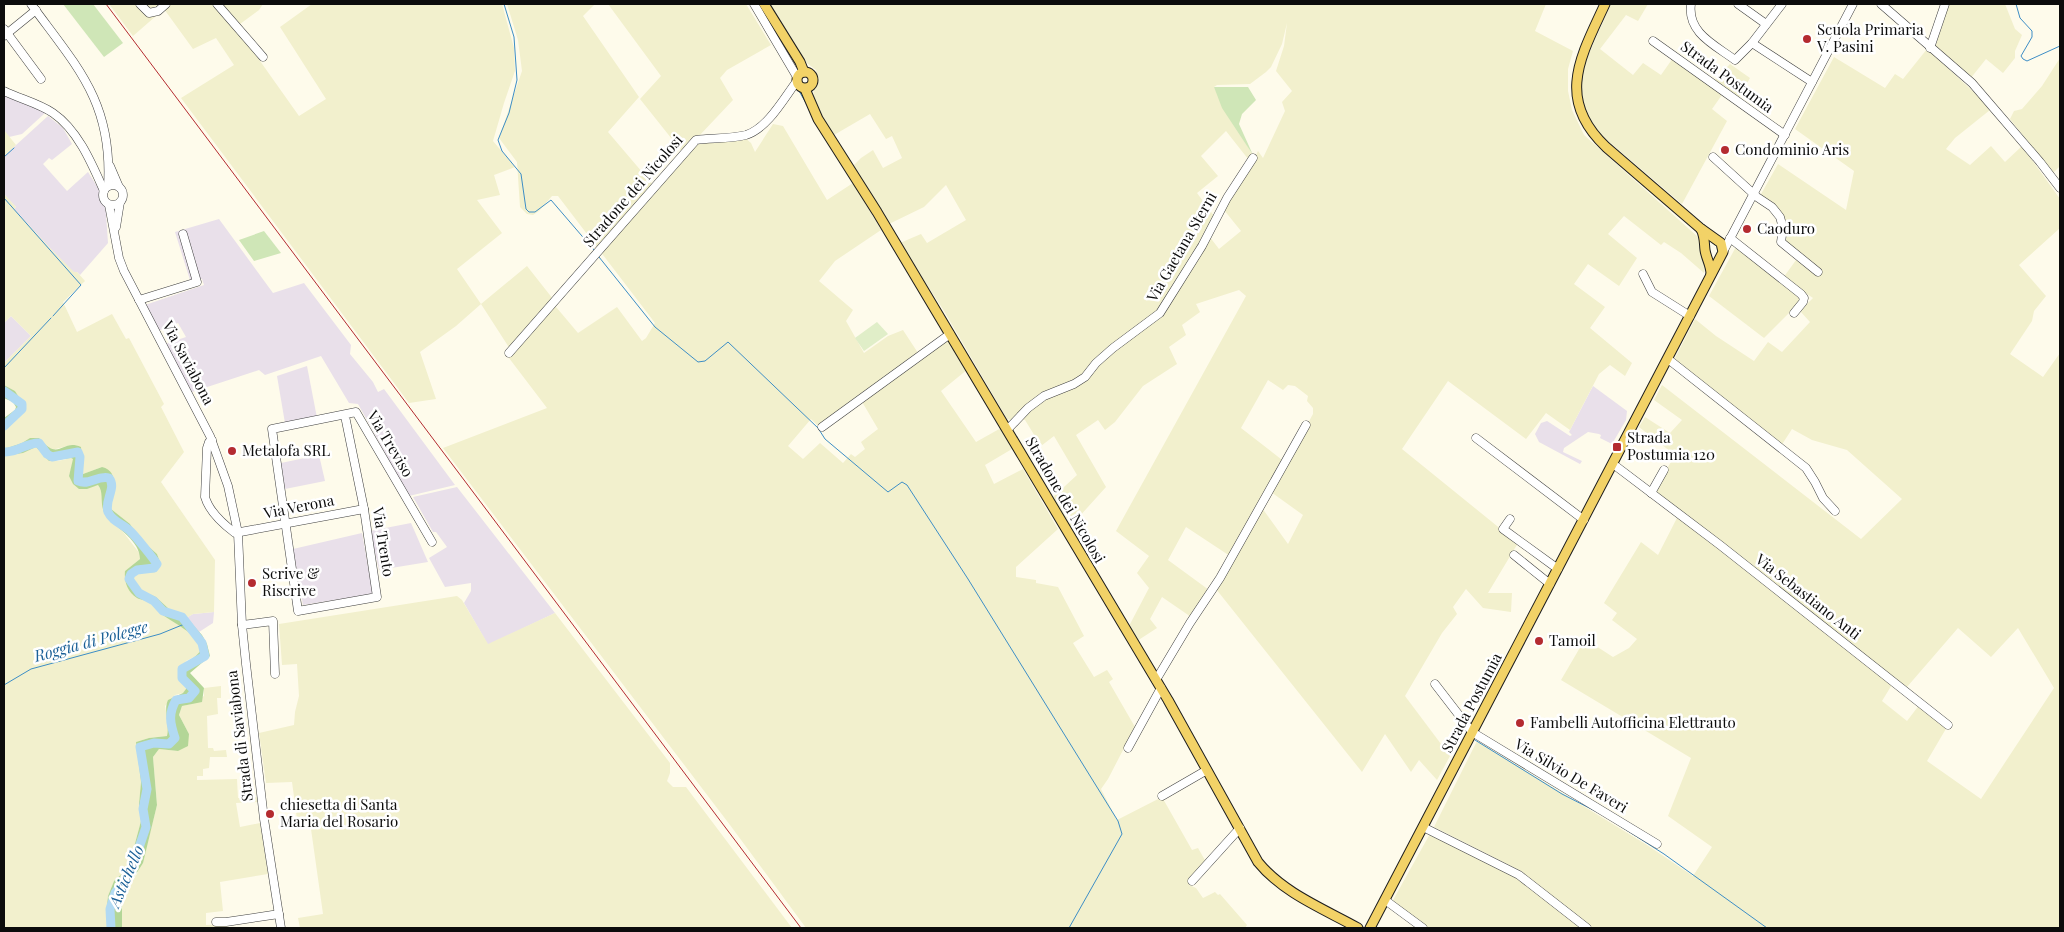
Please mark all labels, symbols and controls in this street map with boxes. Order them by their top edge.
place label: Scuola Primaria V. Pasini [1816,19,1924,56]
marker: Scuola Primaria V. Pasini [1801,33,1813,45]
street label: Strada Postumia [1677,36,1778,117]
street label: Stradone dei Nicolosi [578,129,687,251]
place label: Condominio Aris [1735,139,1849,159]
marker: Condominio Aris [1719,144,1731,156]
street label: Via Gaetana Sterni [1141,187,1221,306]
place label: Caoduro [1757,218,1815,238]
marker: Caoduro [1741,223,1753,235]
street label: Via Saviabona [158,316,220,408]
street label: Via Treviso [363,406,418,480]
place label: Strada Postumia 120 [1627,427,1715,464]
street label: Stradone dei Nicolosi [1021,433,1111,567]
place label: Metalofa SRL [242,440,330,460]
marker: Strada Postumia 120 [1611,441,1623,453]
marker: Metalofa SRL [226,445,238,457]
street label: Via Verona [261,489,336,523]
street label: Via Trento [368,505,399,578]
street label: Via Sebastiano Anti [1751,548,1866,644]
place label: Scrive & Riscrive [262,563,320,600]
marker: Scrive & Riscrive [246,577,258,589]
water label: Roggia di Polegge [31,615,150,666]
place label: Tamoil [1549,630,1596,650]
marker: Tamoil [1533,635,1545,647]
street label: Strada Postumia [1436,649,1506,756]
street label: Strada di Saviabona [221,669,257,803]
place label: Fambelli Autofficina Elettrauto [1530,712,1736,732]
marker: Fambelli Autofficina Elettrauto [1514,717,1526,729]
street label: Via Silvio De Faveri [1510,733,1632,817]
place label: chiesetta di Santa Maria del Rosario [280,794,398,831]
marker: chiesetta di Santa Maria del Rosario [264,808,276,820]
water label: Astichello [102,841,148,912]

